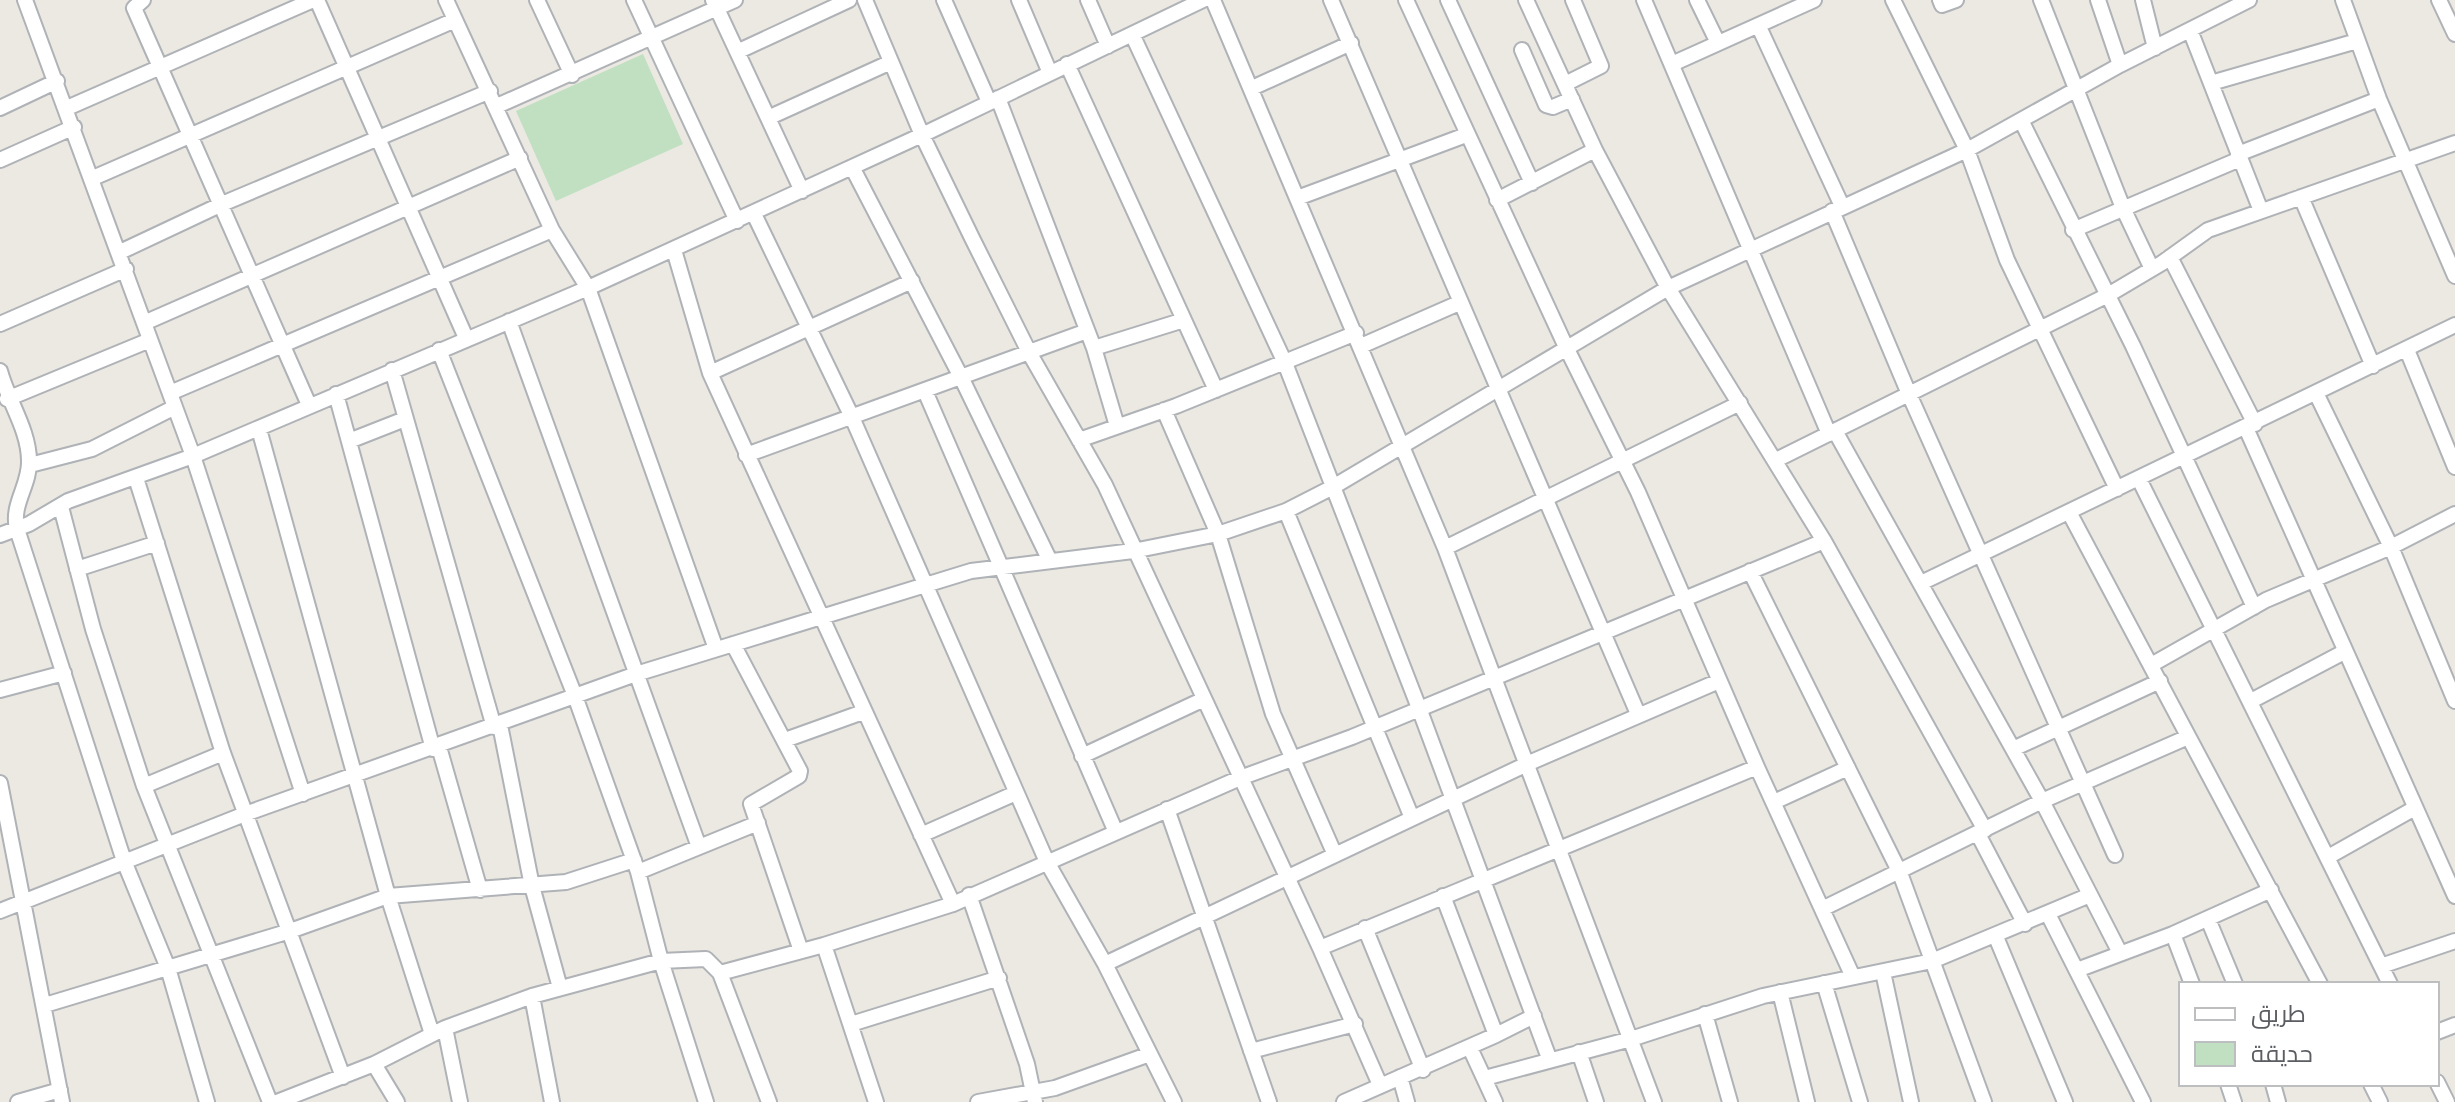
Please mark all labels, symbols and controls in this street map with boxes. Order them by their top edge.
legend [2179,982,2439,1086]
text: طريق [2251,998,2306,1029]
text: حديقة [2251,1038,2313,1067]

